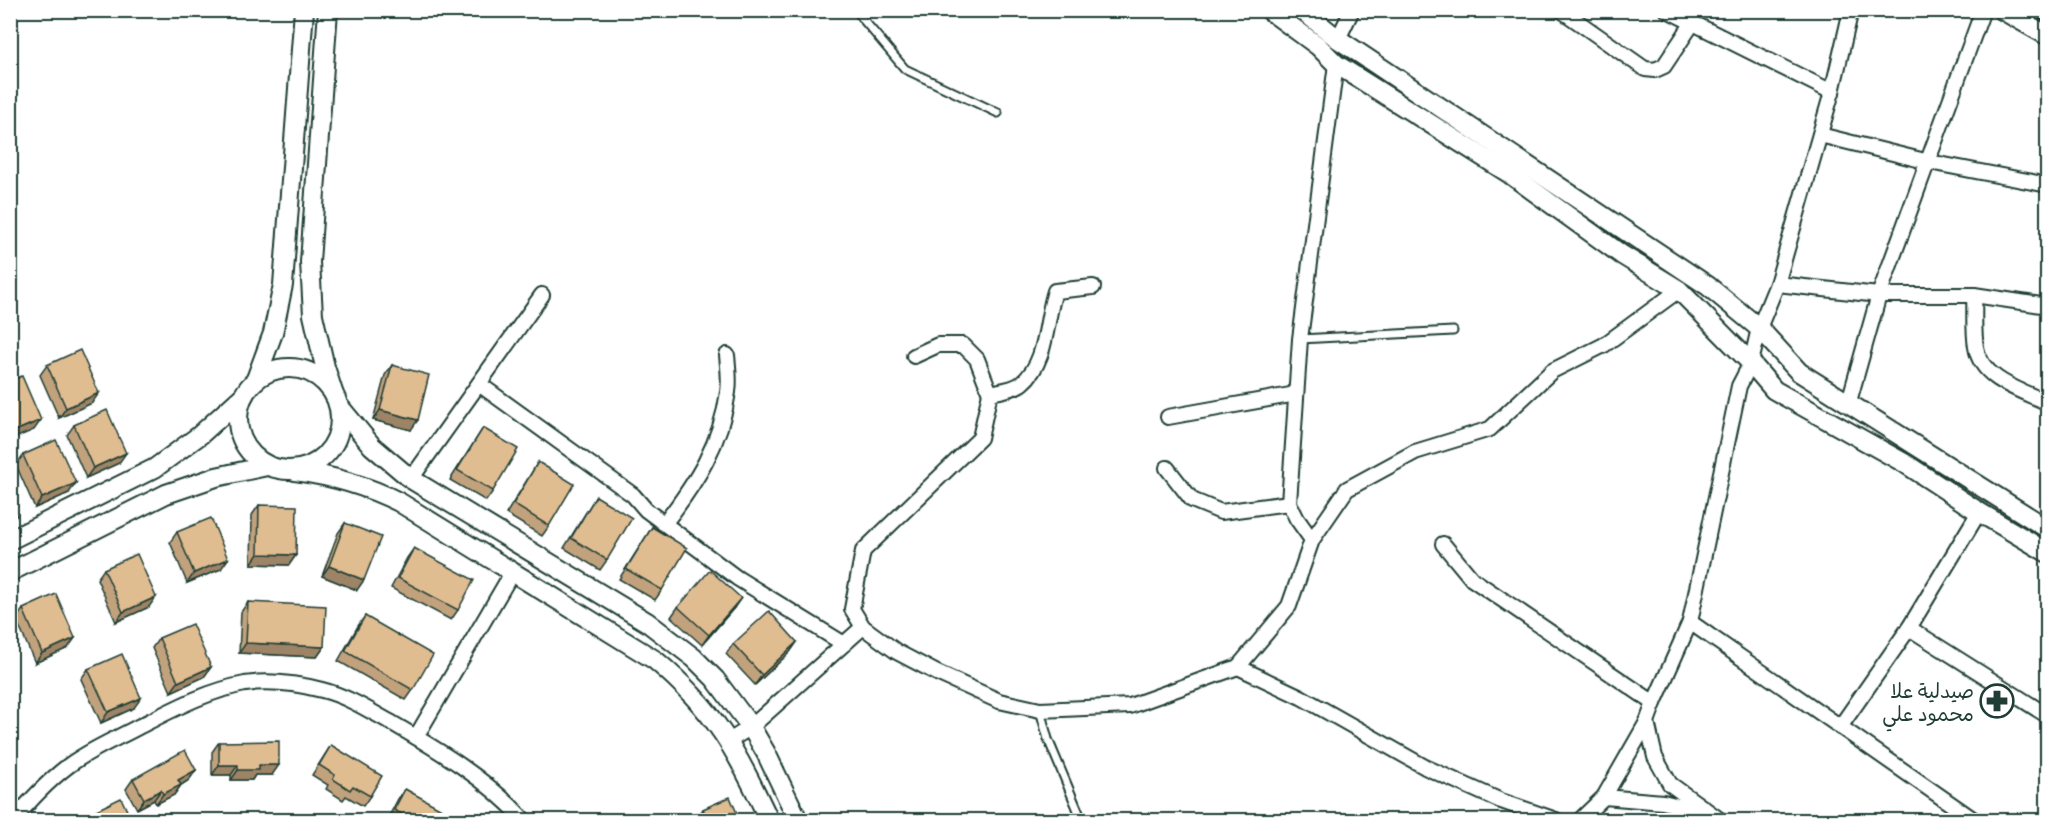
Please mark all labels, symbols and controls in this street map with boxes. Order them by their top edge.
place label: صيدلية علا محمود علي [1882,677,1974,732]
pharmacy icon: صيدلية علا محمود علي [1979,683,2015,719]

